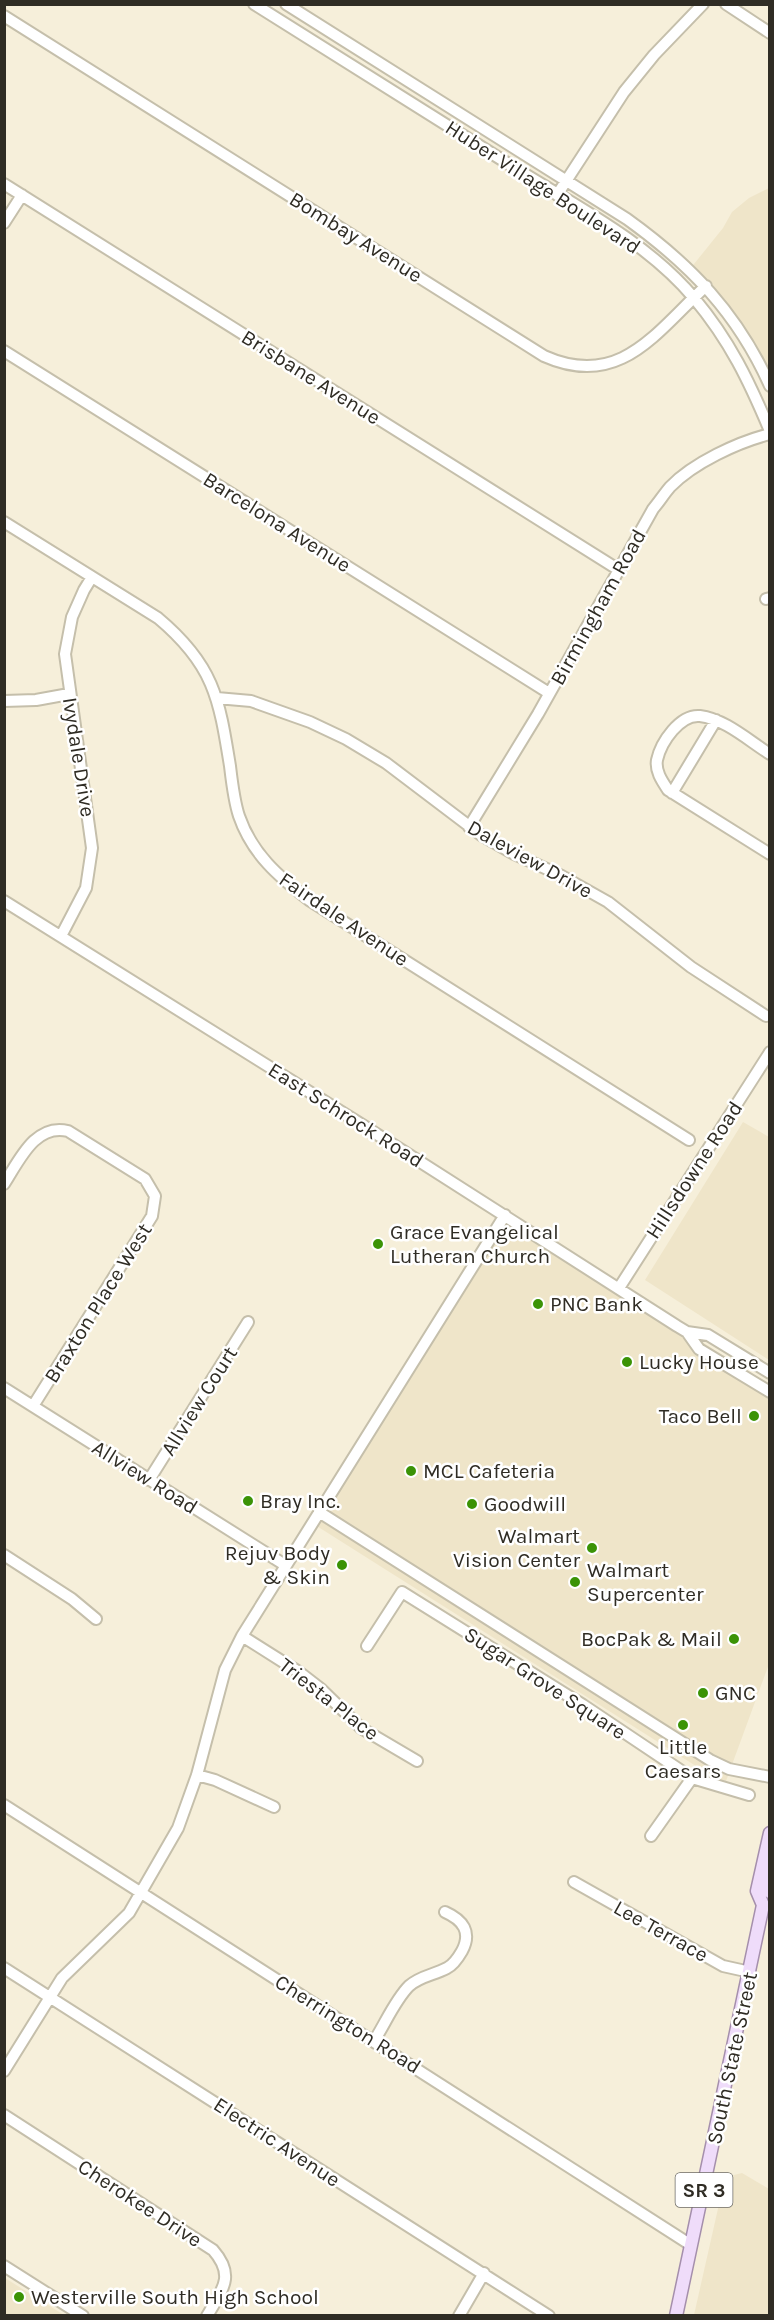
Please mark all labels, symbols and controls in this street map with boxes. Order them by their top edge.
street label: Huber Village Boulevard [441,115,645,259]
street label: Bombay Avenue [285,187,427,287]
street label: Brisbane Avenue [237,325,385,429]
street label: Barcelona Avenue [199,467,355,577]
street label: Birmingham Road [545,525,651,689]
street label: Ivydale Drive [58,695,100,819]
street label: Daleview Drive [463,815,597,903]
street label: Fairdale Avenue [275,867,413,971]
street label: East Schrock Road [264,1058,428,1172]
street label: Hillsdowne Road [641,1097,747,1243]
street label: Braxton Place West [39,1219,157,1387]
place label: Grace Evangelical Lutheran Church [390,1220,559,1268]
marker: Grace Evangelical Lutheran Church [371,1237,385,1251]
place label: PNC Bank [550,1292,643,1316]
marker: PNC Bank [531,1297,545,1311]
street label: Allview Court [156,1342,242,1460]
place label: Lucky House [639,1350,759,1374]
marker: Lucky House [620,1355,634,1369]
place label: Taco Bell [659,1404,742,1428]
marker: Taco Bell [747,1409,761,1423]
street label: Allview Road [88,1435,202,1519]
place label: MCL Cafeteria [423,1459,555,1483]
marker: MCL Cafeteria [404,1464,418,1478]
place label: Bray Inc. [260,1489,340,1513]
place label: Goodwill [484,1492,566,1516]
marker: Bray Inc. [241,1494,255,1508]
marker: Goodwill [465,1497,479,1511]
place label: Walmart Vision Center [453,1524,580,1572]
place label: Rejuv Body & Skin [225,1541,330,1589]
marker: Walmart Vision Center [585,1541,599,1555]
marker: Rejuv Body & Skin [335,1558,349,1572]
place label: Walmart Supercenter [587,1558,704,1606]
marker: Walmart Supercenter [568,1575,582,1589]
street label: Sugar Grove Square [460,1622,630,1744]
place label: BocPak & Mail [581,1627,722,1651]
marker: BocPak & Mail [727,1632,741,1646]
street label: Triesta Place [274,1653,384,1745]
place label: GNC [715,1681,756,1705]
marker: GNC [696,1686,710,1700]
marker: Little Caesars [676,1718,690,1732]
place label: Little Caesars [645,1735,721,1783]
street label: Lee Terrace [609,1895,713,1967]
street label: Cherrington Road [271,1969,425,2079]
street label: South State Street [702,1969,762,2147]
street label: Electric Avenue [209,2092,345,2192]
street label: Cherokee Drive [74,2154,206,2252]
road number: SR 3 [676,2173,732,2207]
place label: Westerville South High School [31,2285,319,2309]
marker: Westerville South High School [12,2290,26,2304]

